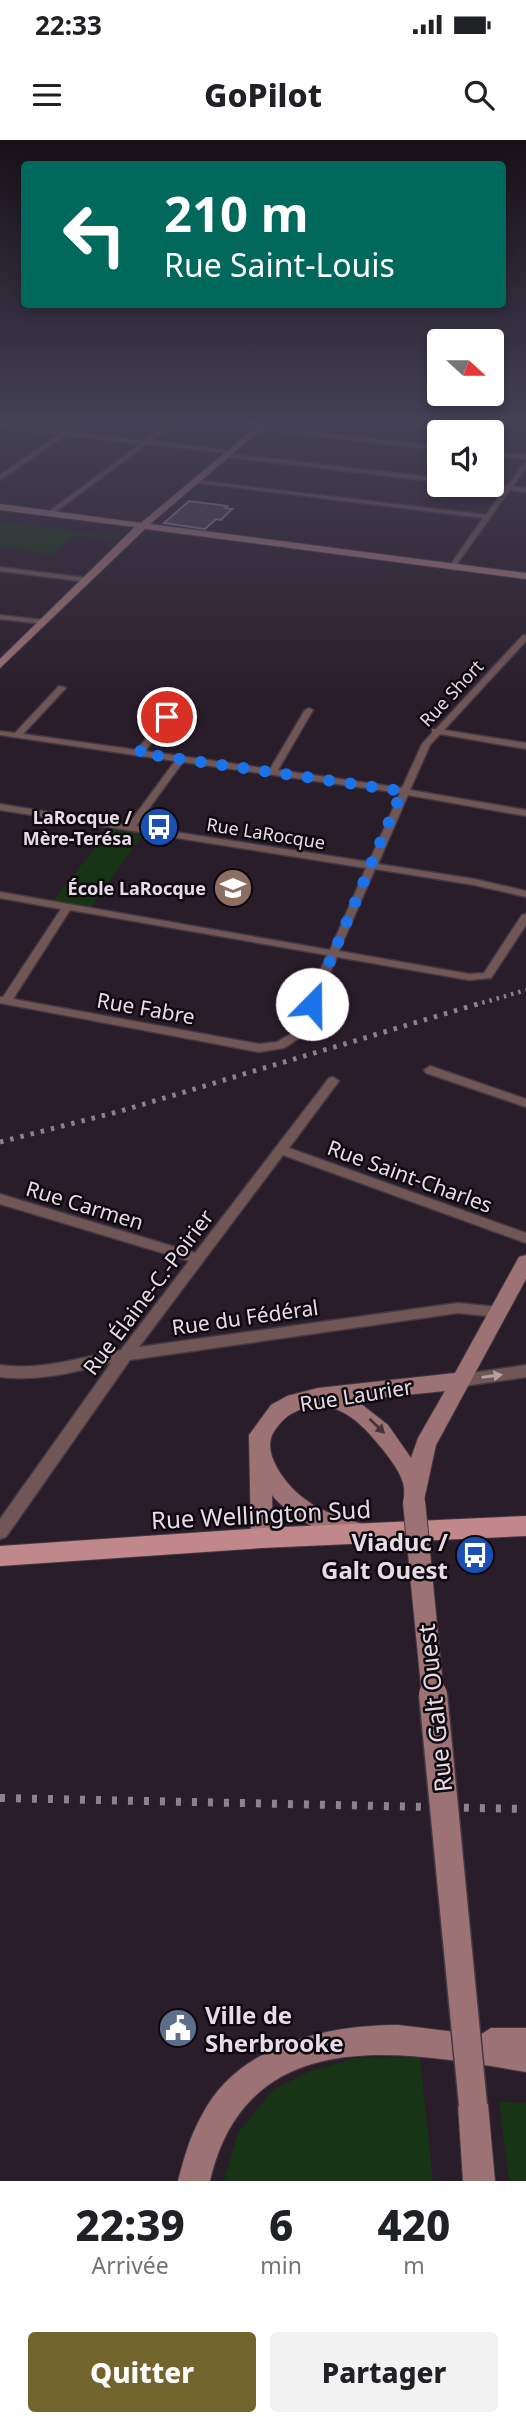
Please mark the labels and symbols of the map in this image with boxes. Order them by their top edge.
north arrow [427,329,504,406]
street label: Rue Short [414,654,488,732]
pin [137,687,197,747]
place label: LaRocque / Mère-Terésa [23,805,133,850]
bus stop icon: LaRocque / Mère-Terésa [138,806,180,848]
street label: Rue LaRocque [205,812,327,854]
school or university icon: École LaRocque [212,867,254,909]
place label: École LaRocque [68,876,206,900]
position arrow [275,967,349,1041]
street label: Rue Fabre [95,986,197,1030]
street label: Rue Saint-Charles [324,1133,496,1219]
street label: Rue Carmen [23,1174,147,1236]
street label: Rue Élaine-C.-Poirier [77,1203,220,1380]
street label: Rue du Fédéral [170,1293,320,1341]
one-way arrow [481,1370,503,1381]
street label: Rue Laurier [298,1372,415,1418]
one-way arrow [368,1418,385,1434]
street label: Rue Wellington Sud [150,1492,372,1536]
place label: Viaduc / Galt Ouest [321,1525,448,1586]
bus stop icon: Viaduc / Galt Ouest [454,1534,496,1576]
street label: Rue Galt Ouest [409,1622,459,1794]
place label: Ville de Sherbrooke [205,1998,344,2059]
public building icon: Ville de Sherbrooke [157,2007,199,2049]

